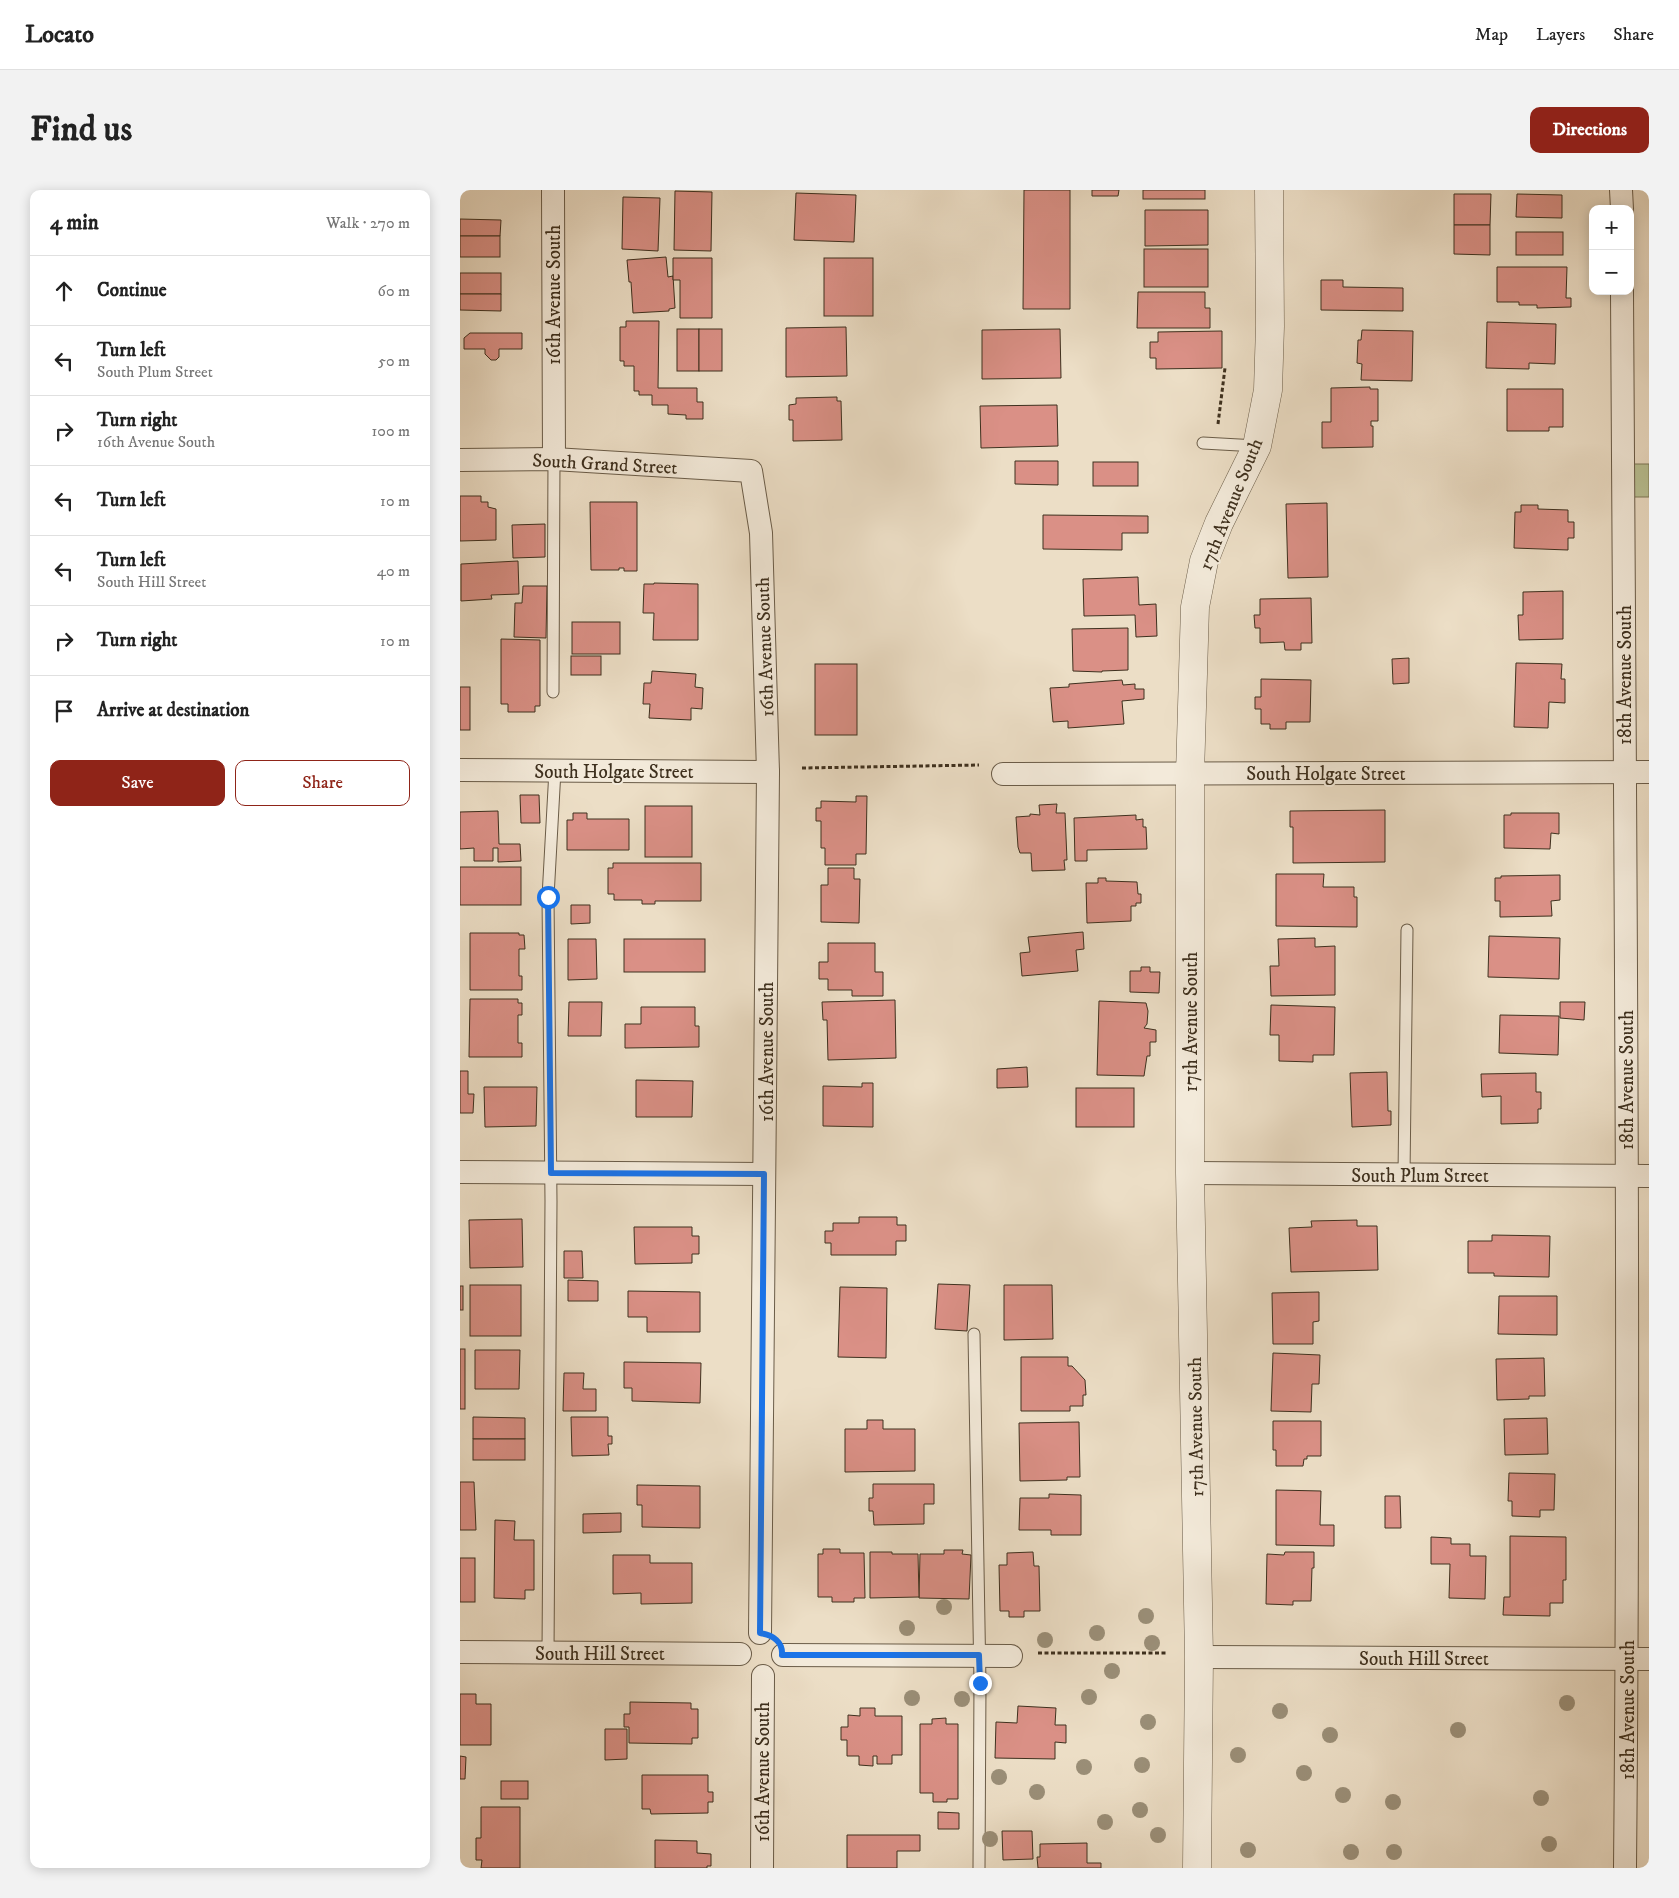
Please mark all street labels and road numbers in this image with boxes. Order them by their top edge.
street label: 16th Avenue South [543,225,566,365]
street label: 17th Avenue South [1194,435,1268,574]
street label: South Grand Street [532,449,678,480]
street label: 16th Avenue South [752,576,779,717]
street label: 18th Avenue South [1614,605,1637,745]
street label: South Holgate Street [534,761,694,784]
street label: South Holgate Street [1246,763,1406,786]
street label: 17th Avenue South [1180,952,1203,1092]
street label: 16th Avenue South [756,982,779,1122]
street label: 18th Avenue South [1616,1010,1639,1150]
street label: South Plum Street [1351,1165,1489,1188]
street label: 17th Avenue South [1184,1357,1209,1497]
street label: 18th Avenue South [1617,1640,1640,1780]
street label: South Hill Street [535,1643,665,1666]
street label: South Hill Street [1359,1648,1489,1671]
street label: 16th Avenue South [752,1702,775,1842]

